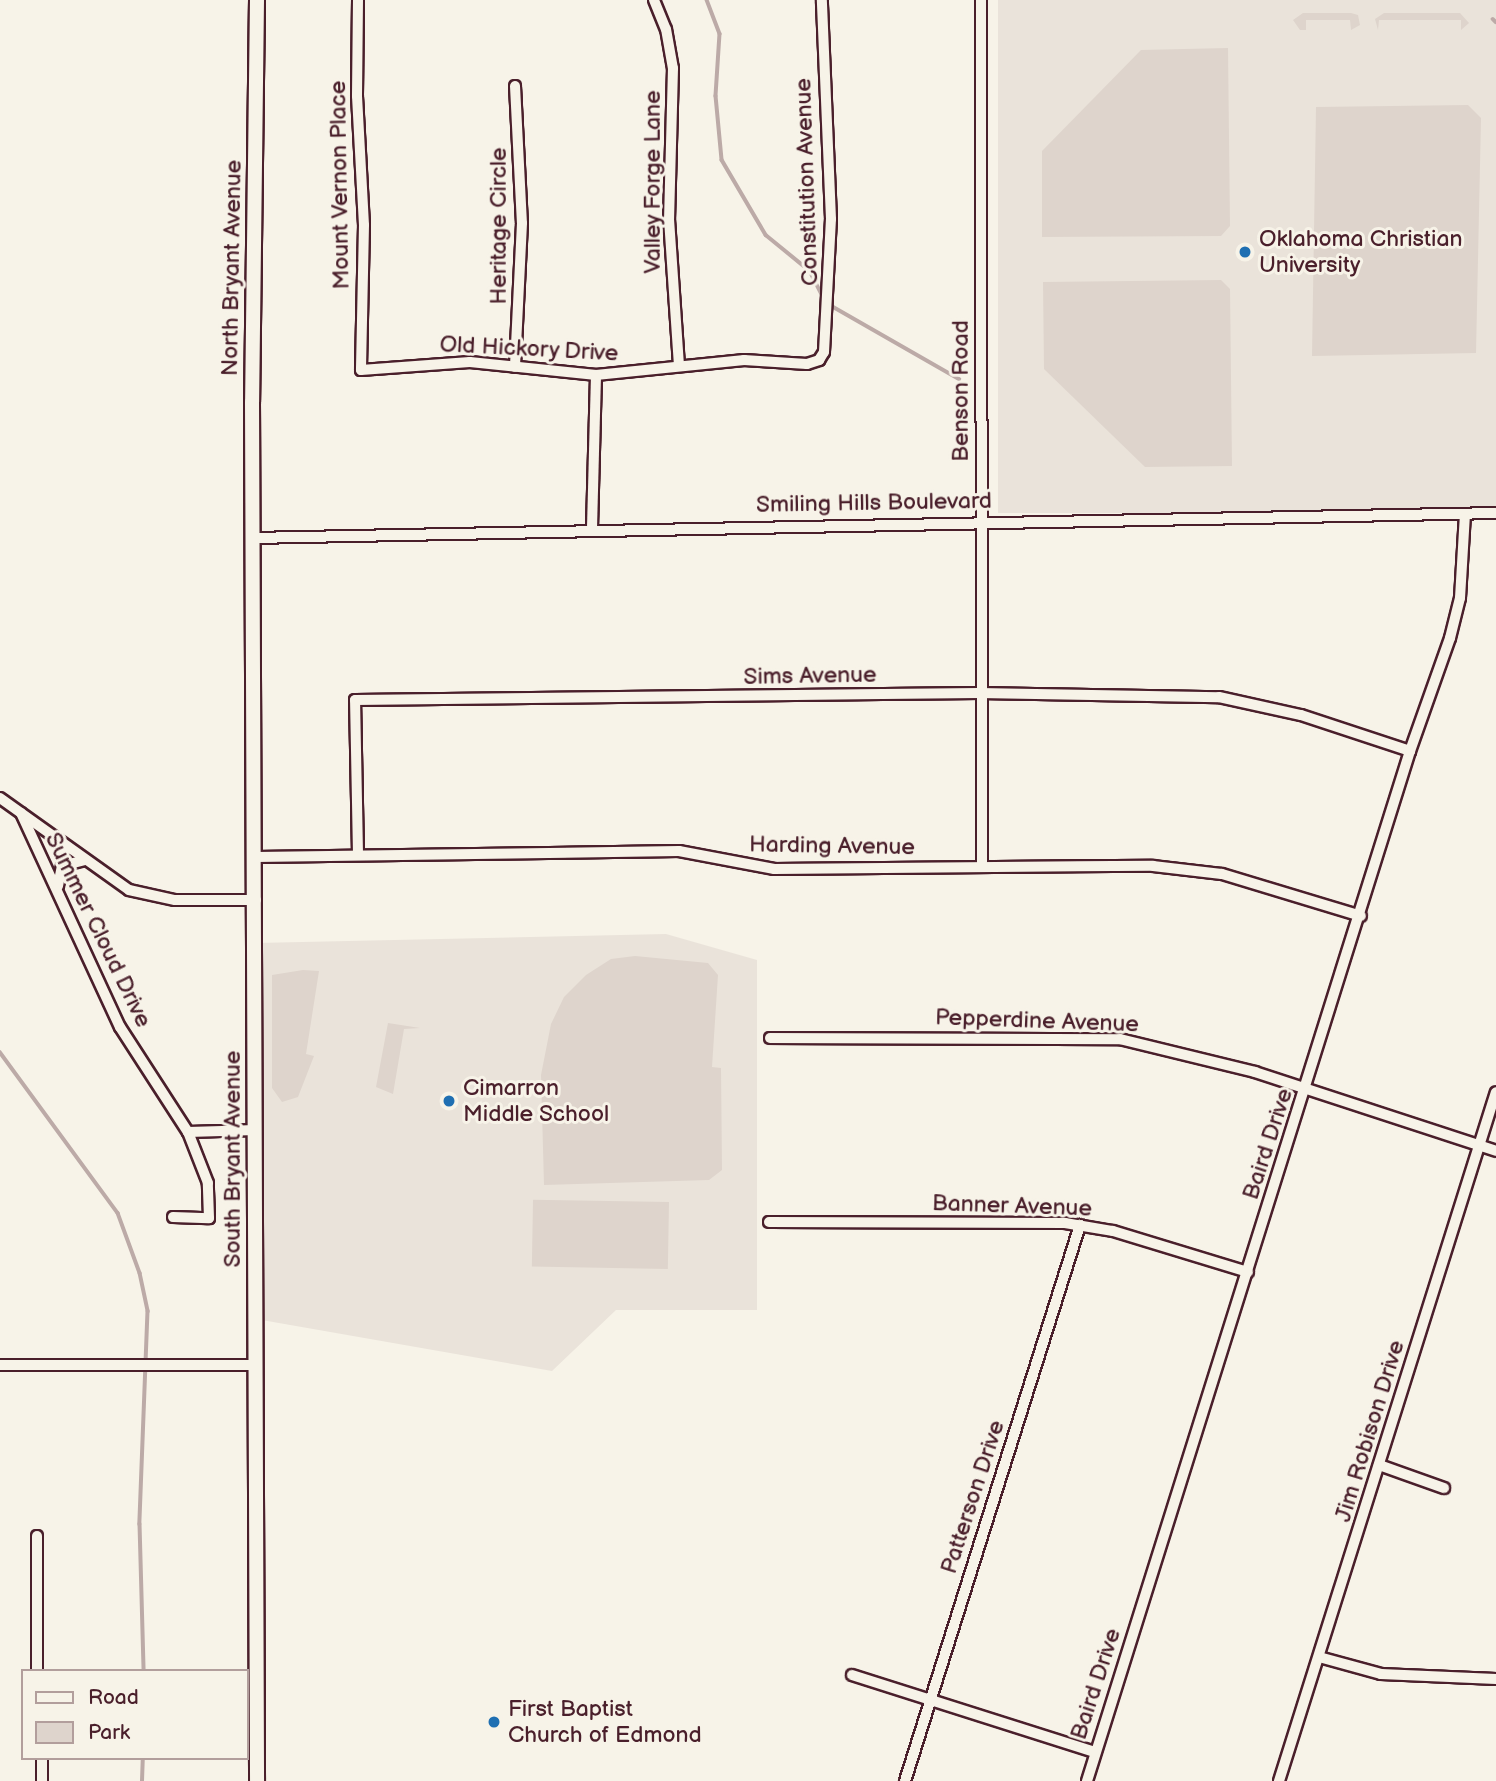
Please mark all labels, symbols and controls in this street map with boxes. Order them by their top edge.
street label: Constitution Avenue [790,78,824,286]
street label: Mount Vernon Place [324,80,356,290]
street label: Valley Forge Lane [639,90,667,274]
street label: Heritage Circle [485,147,513,305]
street label: North Bryant Avenue [216,160,248,376]
place label: Oklahoma Christian University [1259,225,1462,279]
marker: Oklahoma Christian University [1237,244,1253,260]
street label: Benson Road [947,320,975,462]
street label: Old Hickory Drive [438,330,620,368]
street label: Smiling Hills Boulevard [756,487,992,519]
street label: Sims Avenue [743,661,877,691]
street label: Summer Cloud Drive [39,828,157,1032]
street label: Harding Avenue [749,831,915,861]
street label: Pepperdine Avenue [935,1004,1139,1038]
street label: South Bryant Avenue [219,1051,247,1267]
place label: Cimarron Middle School [463,1074,610,1128]
street label: Baird Drive [1237,1085,1299,1203]
marker: Cimarron Middle School [441,1093,457,1109]
street label: Banner Avenue [932,1189,1092,1223]
street label: Jim Robison Drive [1329,1337,1411,1525]
street label: Patterson Drive [935,1417,1011,1577]
street label: Baird Drive [1065,1625,1127,1743]
legend [21,1669,248,1760]
text: Road [88,1685,139,1710]
place label: First Baptist Church of Edmond [508,1695,702,1749]
marker: First Baptist Church of Edmond [486,1714,502,1730]
text: Park [88,1720,130,1745]

